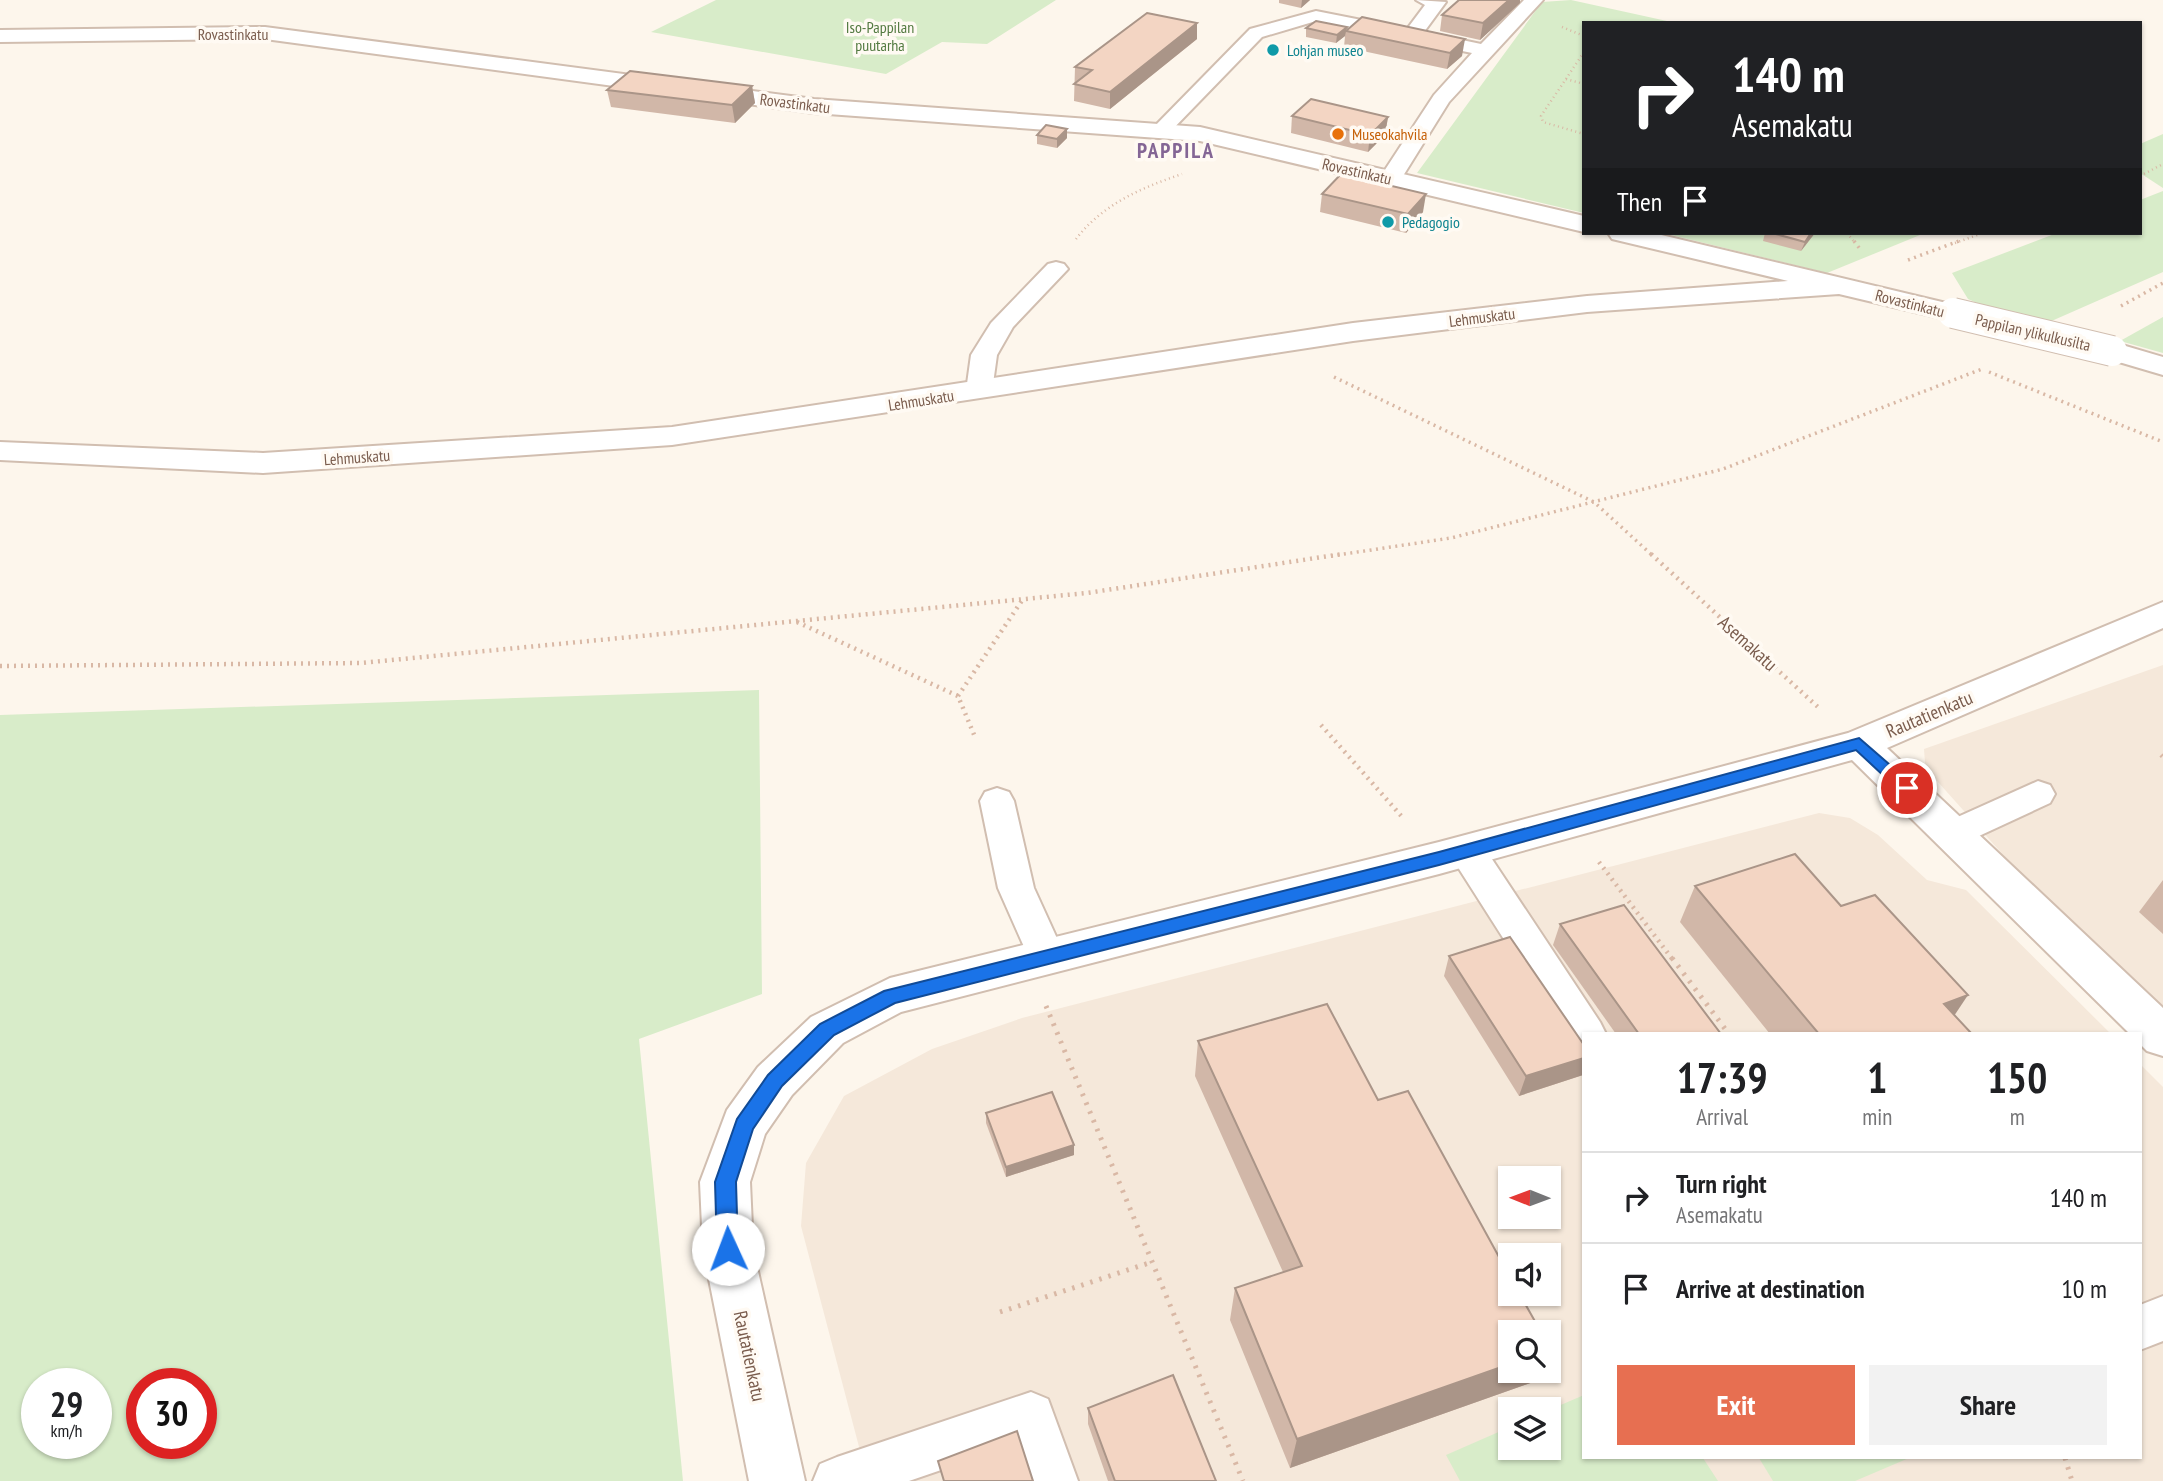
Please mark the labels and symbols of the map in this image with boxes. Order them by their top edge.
park label: Iso-Pappilan puutarha [846,17,914,55]
street label: Rovastinkatu [198,24,268,44]
place label: Lohjan museo [1287,40,1363,60]
marker: Lohjan museo [1265,42,1281,58]
street label: Rovastinkatu [759,89,831,117]
place label: Museokahvila [1352,124,1427,144]
marker: Museokahvila [1330,126,1346,142]
district label: PAPPILA [1137,137,1215,164]
street label: Rovastinkatu [1320,153,1394,189]
place label: Pedagogio [1402,212,1460,232]
marker: Pedagogio [1380,214,1396,230]
street label: Rovastinkatu [1873,285,1947,321]
street label: Lehmuskatu [1448,303,1516,331]
street label: Pappilan ylikulkusilta [1973,309,2093,355]
street label: Lehmuskatu [887,385,955,415]
street label: Lehmuskatu [323,445,391,469]
street label: Asemakatu [1713,610,1783,676]
street label: Rautatienkatu [1882,685,1976,743]
pin [1877,758,1937,818]
north arrow [1498,1166,1561,1228]
position arrow [691,1212,765,1286]
street label: Rautatienkatu [729,1309,771,1403]
speed limit sign: 30 [126,1368,217,1459]

